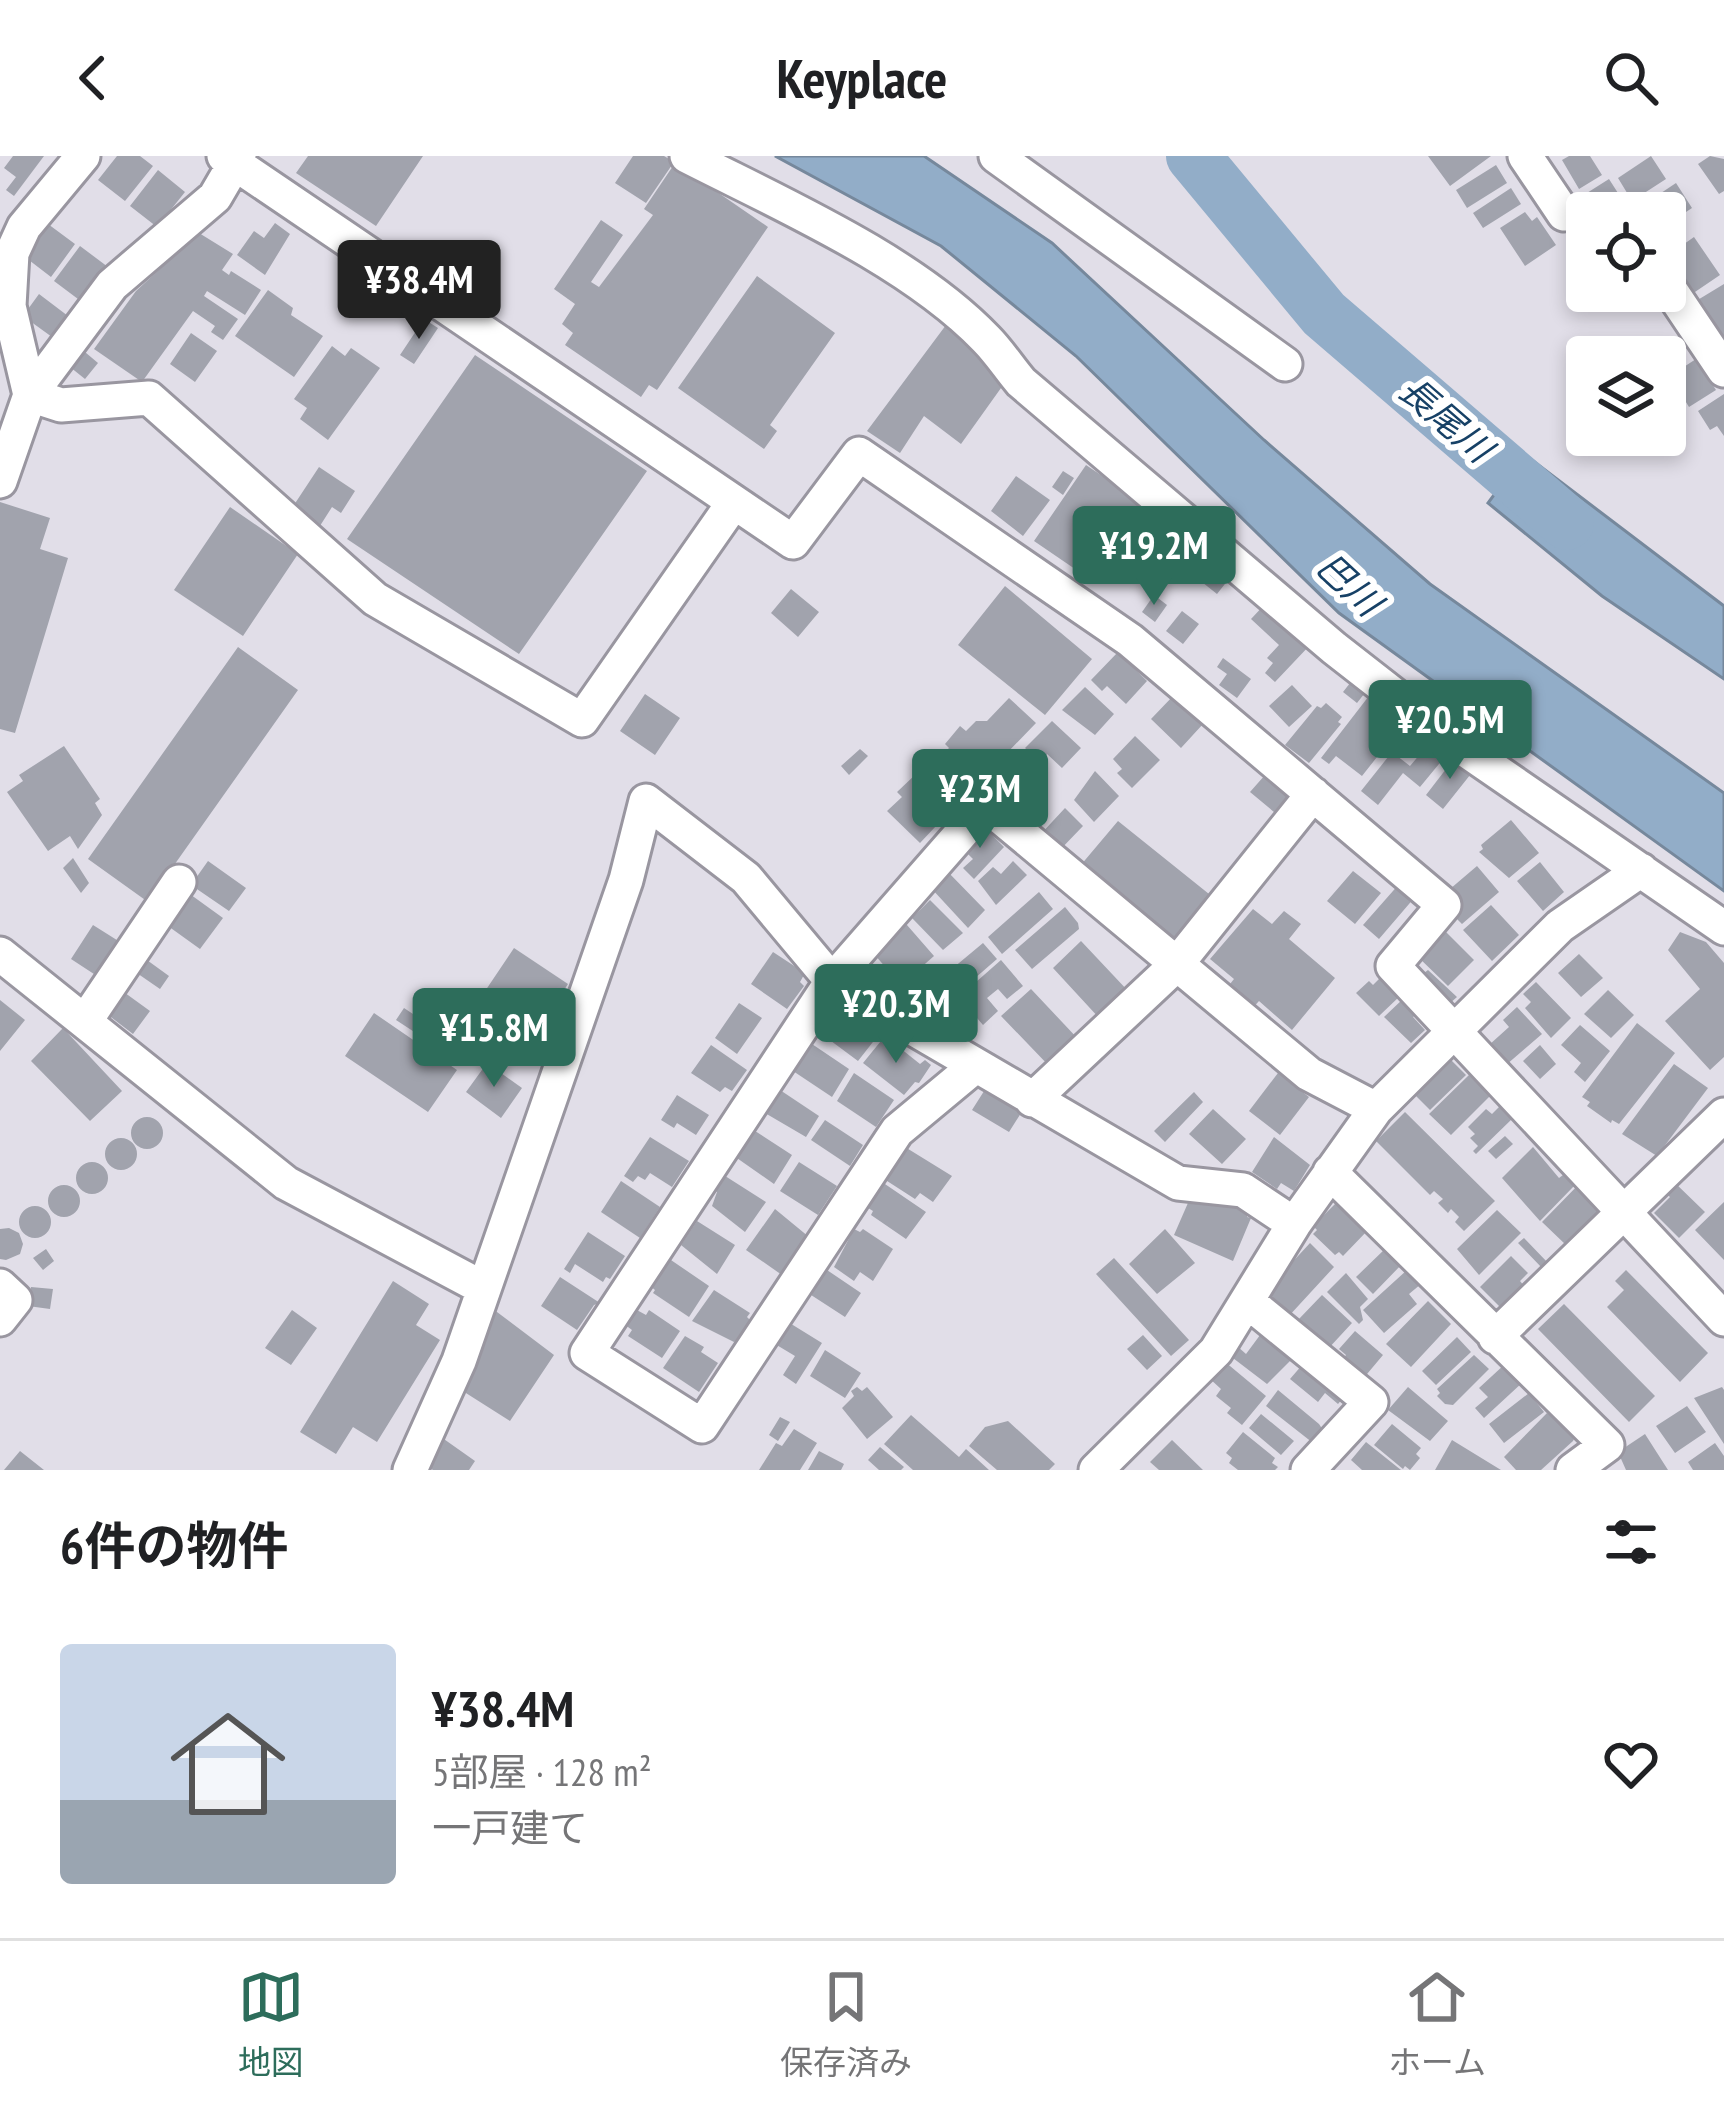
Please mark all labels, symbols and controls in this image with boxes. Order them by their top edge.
text: Keyplace [777,43,947,113]
icon: back [60,45,126,111]
icon: search [1598,45,1664,111]
map controls [1566,192,1686,456]
button: locate [1566,192,1686,312]
pin: ¥38.4M [321,240,517,342]
text: ¥38.4M [365,253,473,304]
button: layers [1566,336,1686,456]
water label: 長尾川 [1390,365,1506,474]
pin: ¥19.2M [1056,506,1252,608]
text: ¥19.2M [1100,519,1208,570]
water label: 巴川 [1307,542,1395,628]
pin: ¥20.5M [1352,680,1548,782]
text: ¥20.5M [1396,693,1504,744]
pin: ¥23M [909,749,1051,851]
text: ¥23M [939,762,1021,813]
pin: ¥20.3M [798,964,994,1066]
text: ¥20.3M [842,977,950,1028]
pin: ¥15.8M [396,988,592,1090]
text: ¥15.8M [440,1001,548,1052]
icon: filters [1598,1509,1664,1575]
text: 6件の物件 [60,1512,288,1578]
text: ¥38.4M [432,1675,574,1741]
icon: home [156,1692,300,1836]
icon: heart [1598,1731,1664,1797]
text: 5部屋 · 128 m² [432,1746,652,1797]
text: 一戸建て [432,1802,588,1853]
tab: 地図 [238,1964,304,2084]
tab: 保存済み [780,1964,912,2084]
tab: ホーム [1388,1964,1486,2084]

